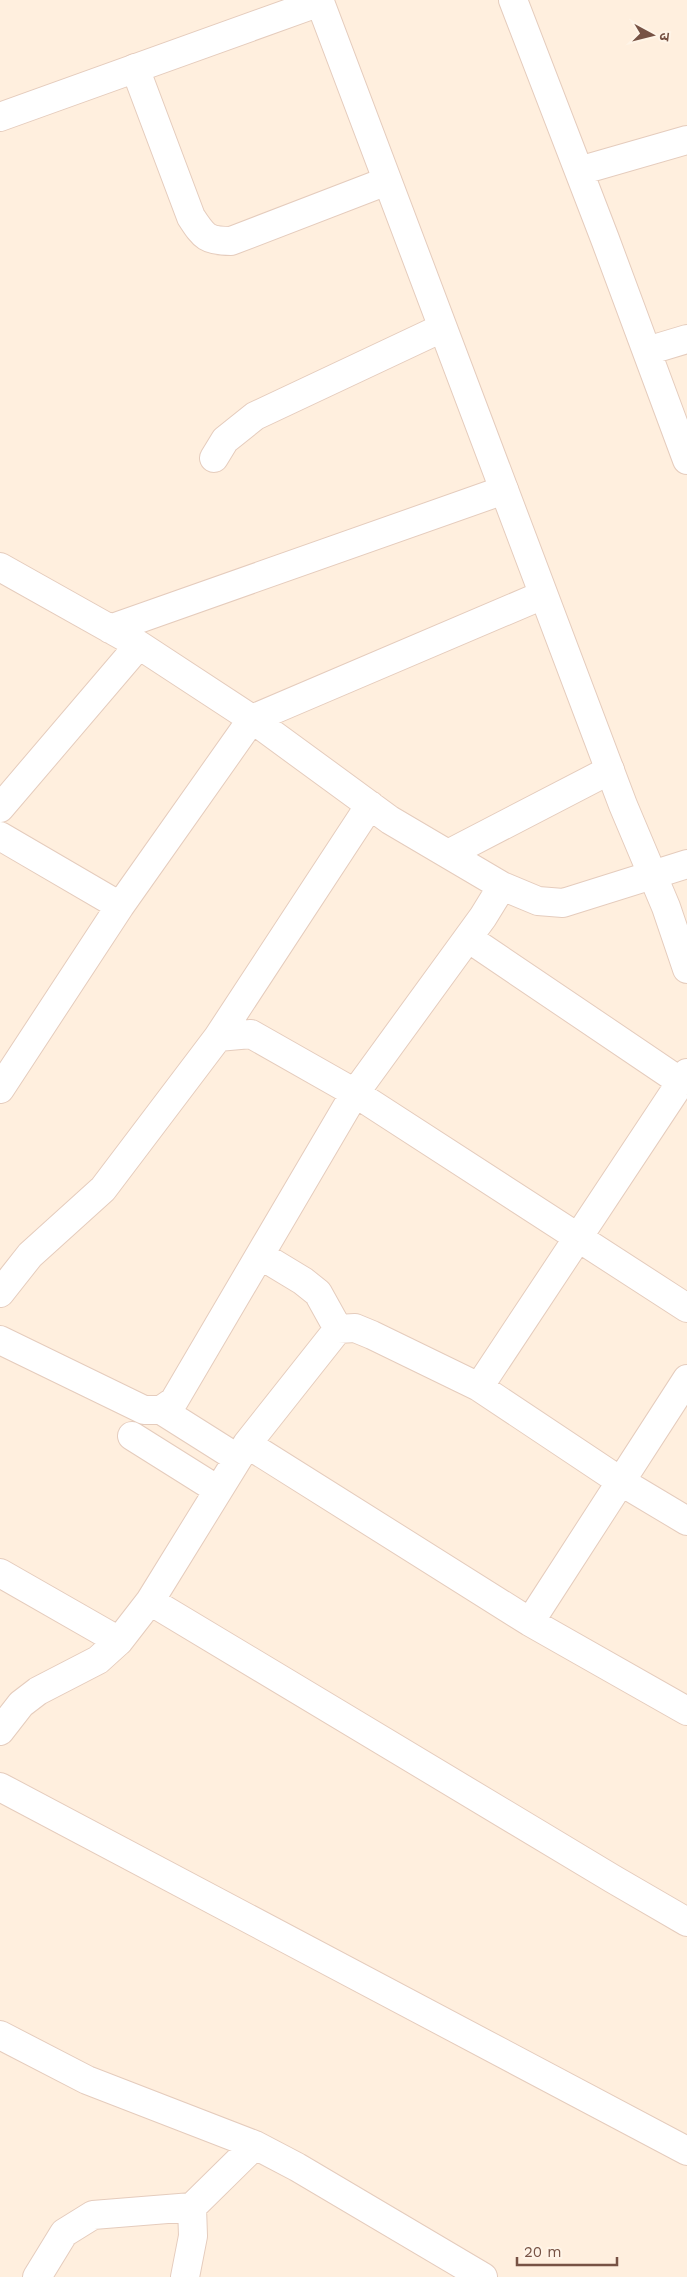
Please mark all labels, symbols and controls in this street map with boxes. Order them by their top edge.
north arrow [627,10,677,60]
text: उ [656,32,673,42]
scale bar [517,2234,617,2266]
text: 20 m [524,2243,562,2261]

